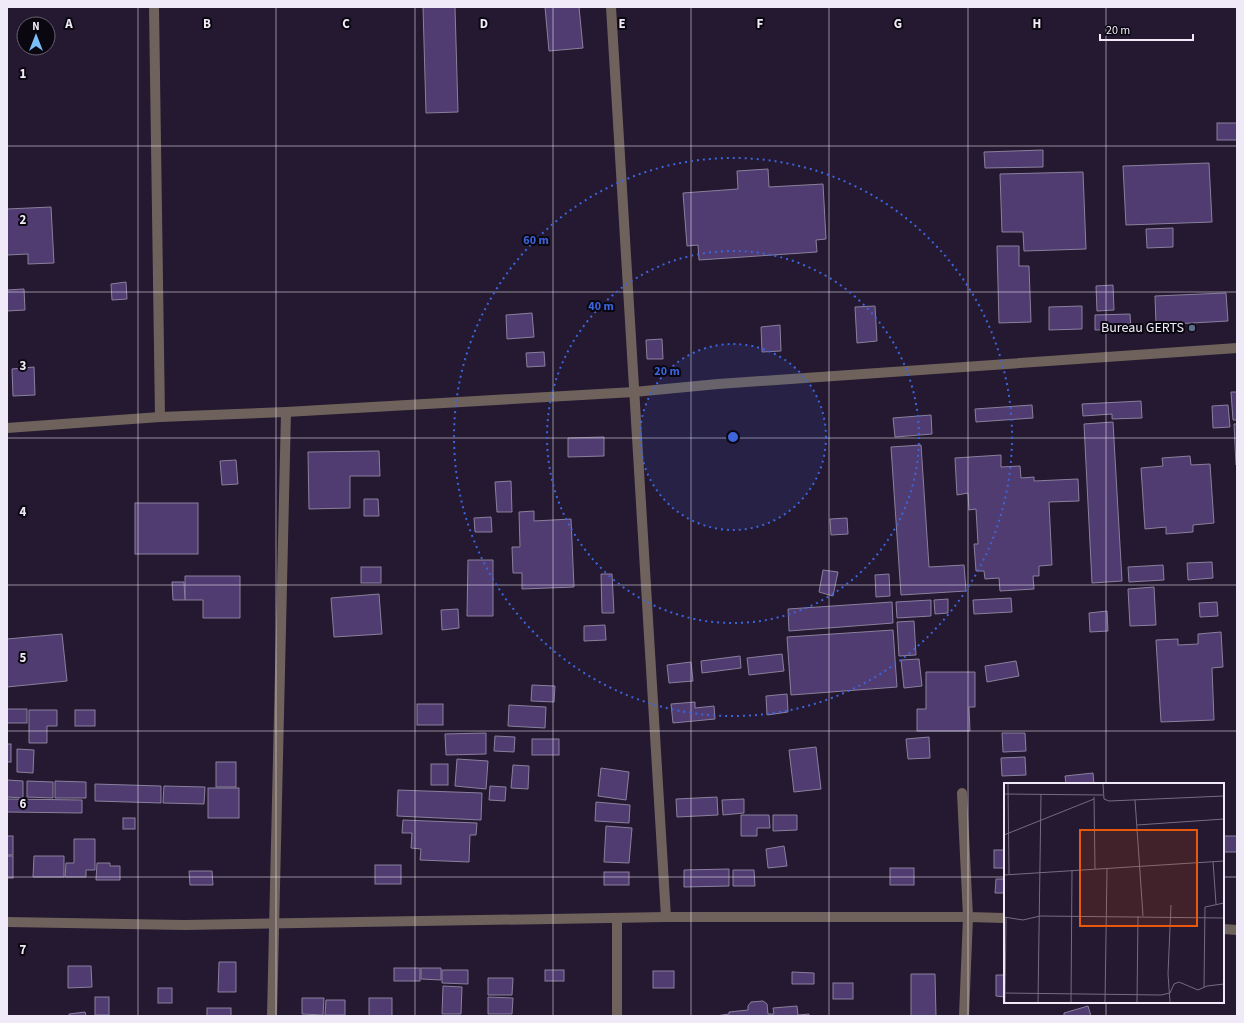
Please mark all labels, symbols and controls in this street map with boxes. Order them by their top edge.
text: A [64,15,73,33]
text: B [203,15,211,33]
text: C [342,15,350,33]
text: D [480,15,488,33]
text: E [618,15,626,33]
text: F [757,15,764,33]
text: G [894,15,902,33]
text: H [1033,15,1041,33]
north arrow [16,16,56,56]
scale bar [1100,16,1193,42]
text: N [32,19,40,34]
text: 20 m [1106,22,1130,39]
text: 1 [20,65,27,83]
text: 2 [20,211,27,229]
text: 60 m [523,232,549,249]
text: 40 m [588,298,614,315]
place label: Bureau GERTS [1101,318,1184,338]
marker: Bureau GERTS [1187,323,1197,333]
text: 3 [20,357,27,375]
text: 20 m [654,363,680,380]
centre of rings [726,430,740,444]
text: 4 [20,503,27,521]
text: 5 [20,649,27,667]
inset map [1004,783,1224,1003]
text: 6 [20,795,27,813]
text: 7 [20,941,27,959]

